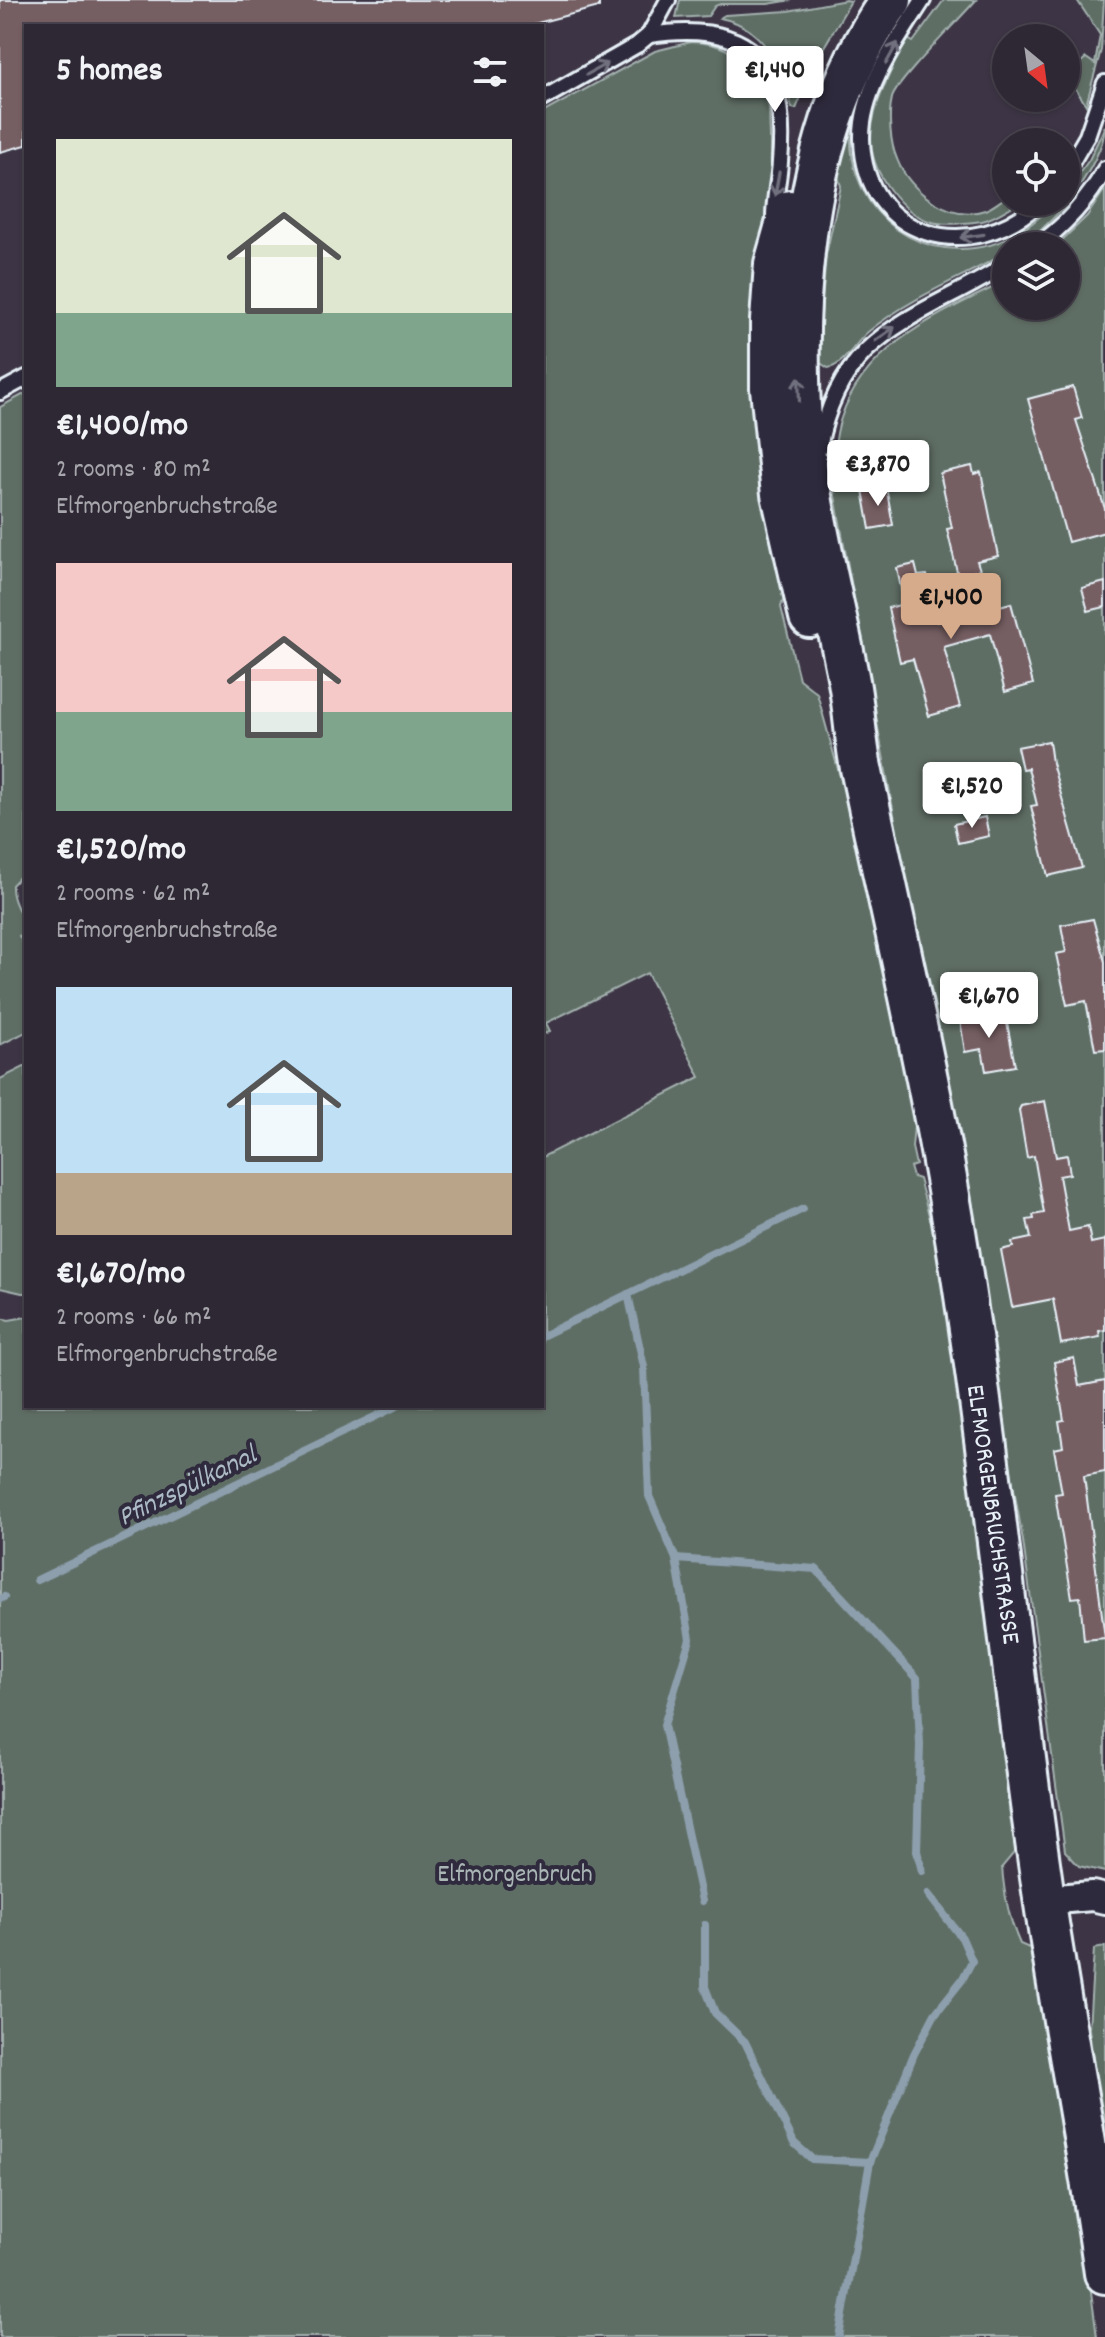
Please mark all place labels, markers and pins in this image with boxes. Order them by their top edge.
pin: €1,440 [710,46,840,114]
pin: €3,870 [813,440,943,508]
pin: €1,400 [886,573,1016,641]
pin: €1,520 [907,762,1037,830]
pin: €1,670 [924,972,1054,1040]

